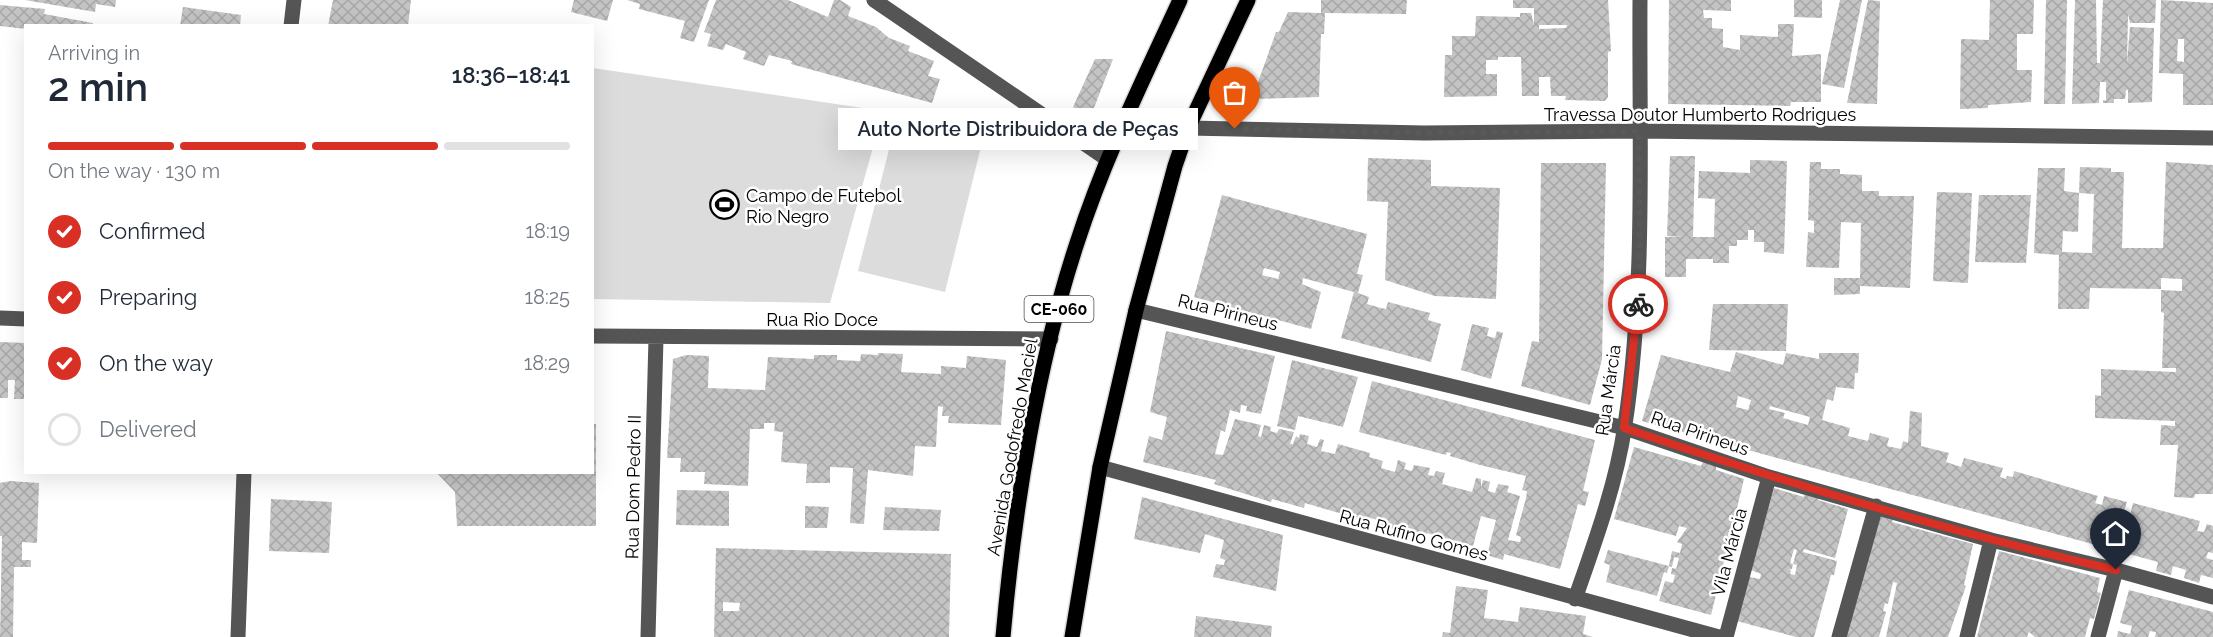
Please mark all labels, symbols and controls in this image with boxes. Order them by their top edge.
text: Arriving in [48,41,140,65]
text: 18:36–18:41 [452,62,570,88]
text: 2 min [48,64,148,110]
pin [1209,67,1260,129]
icon: bag [1218,76,1251,109]
street label: Travessa Doutor Humberto Rodrigues [1544,104,1857,125]
callout: Auto Norte Distribuidora de Peças [839,108,1199,150]
text: Auto Norte Distribuidora de Peças [857,117,1179,141]
text: On the way · 130 m [48,159,220,183]
place label: Campo de Futebol Rio Negro [746,185,901,227]
sports icon: Campo de Futebol Rio Negro [709,189,741,221]
icon: check [48,215,81,248]
text: Confirmed [99,218,206,244]
text: 18:19 [526,219,570,243]
courier [1608,274,1668,334]
icon: check [48,281,81,314]
text: Preparing [99,284,197,310]
text: 18:25 [525,285,570,309]
icon: bike [1622,288,1655,321]
street label: Rua Pirineus [1176,289,1281,335]
road number: CE-060 [1024,296,1094,322]
street label: Rua Rio Doce [766,309,878,330]
street label: Avenida Godofredo Maciel [983,336,1042,557]
street label: Rua Márcia [1591,343,1625,437]
icon: check [48,347,81,380]
text: On the way [99,350,213,376]
text: 18:29 [524,351,570,375]
street label: Rua Pirineus [1648,406,1752,460]
street label: Rua Dom Pedro II [621,415,645,559]
text: Delivered [99,416,197,442]
street label: Rua Rufino Gomes [1337,505,1491,565]
street label: Vila Márcia [1707,506,1751,598]
pin [2090,508,2141,570]
icon: home [2099,517,2132,550]

